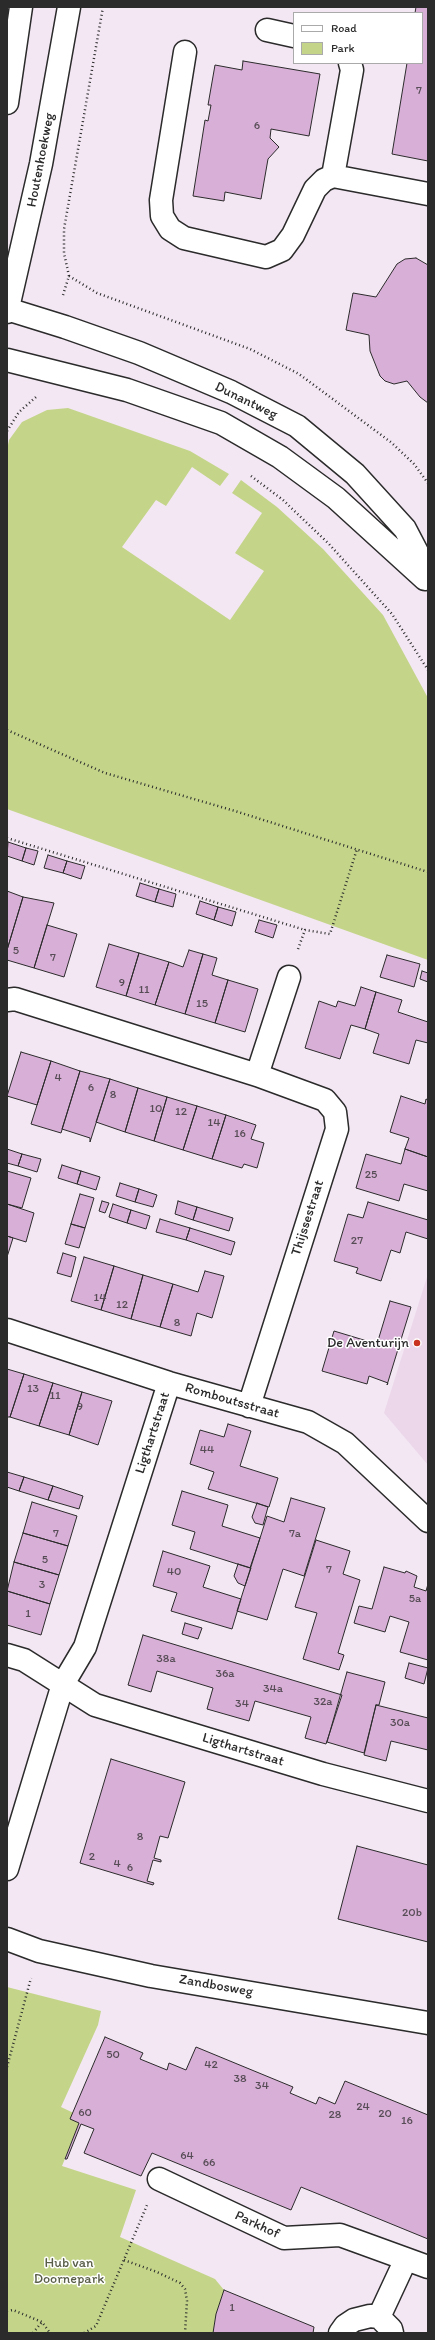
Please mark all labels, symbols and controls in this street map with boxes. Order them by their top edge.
legend [293,12,423,64]
text: Road [331,21,357,35]
text: Park [331,41,355,55]
house number: 7 [416,84,422,98]
street label: Houtenhoekweg [24,111,58,209]
house number: 6 [254,119,260,133]
street label: Dunantweg [212,379,280,423]
house number: 5 [13,944,19,958]
house number: 7 [50,951,56,965]
house number: 9 [119,976,125,990]
house number: 11 [138,983,150,997]
house number: 15 [196,997,208,1011]
house number: 4 [54,1071,62,1085]
house number: 6 [88,1081,94,1095]
house number: 8 [110,1088,116,1102]
house number: 10 [150,1102,162,1116]
house number: 12 [175,1105,187,1119]
house number: 14 [208,1116,220,1130]
house number: 16 [234,1127,246,1141]
house number: 25 [365,1168,377,1182]
street label: Thijssestraat [288,1178,328,1258]
house number: 27 [351,1234,363,1248]
house number: 14 [94,1291,106,1305]
house number: 12 [116,1298,128,1312]
house number: 8 [174,1316,180,1330]
place label: De Aventurijn [327,1335,409,1351]
marker: De Aventurijn [412,1338,422,1348]
street label: Romboutsstraat [183,1379,281,1423]
house number: 13 [27,1382,39,1396]
house number: 11 [49,1389,61,1403]
street label: Ligthartstraat [132,1390,174,1476]
house number: 9 [77,1400,83,1414]
house number: 44 [200,1443,214,1457]
house number: 7 [53,1527,59,1541]
house number: 7a [289,1527,301,1541]
house number: 5 [42,1553,48,1567]
house number: 7 [326,1563,332,1577]
house number: 40 [167,1565,181,1579]
house number: 3 [39,1578,45,1592]
house number: 5a [409,1592,421,1606]
house number: 1 [25,1607,31,1621]
house number: 38a [156,1652,176,1666]
house number: 36a [215,1667,235,1681]
house number: 34a [263,1682,283,1696]
house number: 32a [313,1695,333,1709]
house number: 34 [235,1697,249,1711]
house number: 30a [390,1716,410,1730]
street label: Ligthartstraat [200,1730,286,1770]
house number: 8 [137,1830,143,1844]
house number: 2 [89,1850,95,1864]
house number: 4 [113,1857,121,1871]
house number: 6 [127,1861,133,1875]
house number: 20b [402,1906,422,1920]
street label: Zandbosweg [178,1971,254,2001]
house number: 50 [106,2048,120,2062]
house number: 42 [204,2058,218,2072]
house number: 38 [233,2072,247,2086]
house number: 34 [255,2079,269,2093]
house number: 24 [356,2100,370,2114]
house number: 60 [78,2106,92,2120]
house number: 20 [378,2107,392,2121]
house number: 28 [329,2108,341,2122]
house number: 16 [401,2114,413,2128]
house number: 64 [180,2149,194,2163]
house number: 66 [203,2156,215,2170]
street label: Parkhof [232,2207,282,2243]
park label: Hub van Doornepark [34,2255,104,2288]
house number: 1 [229,2301,235,2315]

